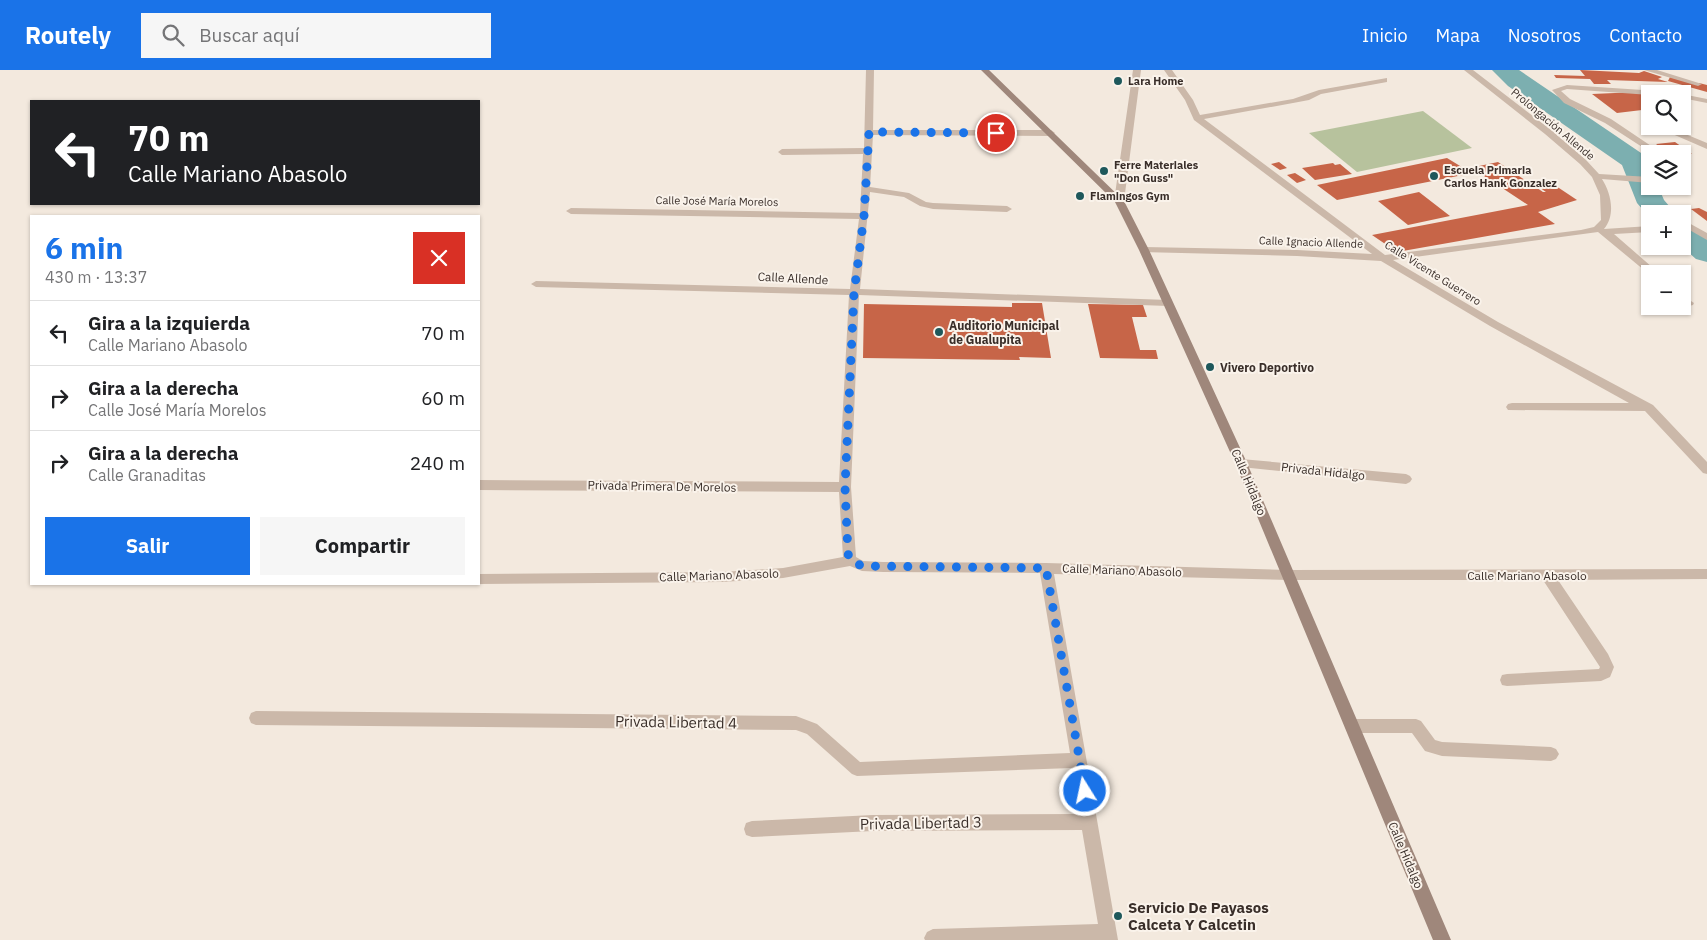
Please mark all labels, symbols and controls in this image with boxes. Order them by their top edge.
search box [141,13,491,58]
text: Routely [25,19,111,51]
icon: search [159,21,187,49]
text: Buscar aquí [199,23,300,47]
text: Inicio [1362,24,1408,47]
text: Mapa [1436,24,1480,47]
text: Nosotros [1508,24,1581,47]
text: Contacto [1609,24,1682,47]
place label: Lara Home [1128,74,1183,88]
marker: Lara Home [1112,75,1124,87]
street label: Prolongación Allende [1508,85,1598,163]
map controls [1641,85,1691,315]
button: search [1641,85,1691,135]
pin [975,112,1017,154]
text: 70 m [128,115,210,161]
icon: arrive [982,119,1010,147]
icon: left [45,120,110,185]
button: layers [1641,145,1691,195]
place label: Ferre Materiales "Don Guss" [1114,158,1199,185]
text: Calle Mariano Abasolo [128,159,347,188]
place label: Escuela Primaria Carlos Hank Gonzalez [1444,163,1557,190]
marker: Ferre Materiales "Don Guss" [1098,165,1110,177]
marker: Escuela Primaria Carlos Hank Gonzalez [1428,170,1440,182]
place label: Flamingos Gym [1090,189,1170,203]
marker: Flamingos Gym [1074,190,1086,202]
street label: Calle José María Morelos [656,193,778,209]
button: + [1641,205,1691,255]
text: 6 min [45,228,123,267]
button: close [413,232,465,284]
street label: Calle Ignacio Allende [1259,233,1363,251]
street label: Calle Vicente Guerrero [1382,238,1484,308]
button: − [1641,265,1691,315]
text: 430 m · 13:37 [45,267,147,287]
street label: Calle Allende [757,269,829,287]
text: Gira a la izquierda [88,311,250,335]
place label: Auditorio Municipal de Gualupita [949,318,1060,347]
icon: left [45,319,73,347]
text: 70 m [421,321,465,345]
marker: Auditorio Municipal de Gualupita [933,326,945,338]
text: Calle Mariano Abasolo [88,335,248,355]
place label: Vivero Deportivo [1220,360,1314,375]
marker: Vivero Deportivo [1204,361,1216,373]
text: Gira a la derecha [88,376,239,400]
icon: right [45,384,73,412]
text: 60 m [421,386,465,410]
text: Calle José María Morelos [88,400,267,420]
text: Gira a la derecha [88,441,239,465]
street label: Calle Hidalgo [1228,446,1270,518]
icon: right [45,449,73,477]
text: 240 m [410,451,465,475]
street label: Privada Hidalgo [1280,459,1366,483]
text: Calle Granaditas [88,465,206,485]
street label: Privada Primera De Morelos [587,477,737,495]
button: Salir [45,517,250,575]
button: Compartir [260,517,465,575]
street label: Calle Mariano Abasolo [1062,560,1182,580]
street label: Calle Mariano Abasolo [659,565,779,585]
street label: Calle Mariano Abasolo [1467,568,1587,583]
street label: Privada Libertad 4 [615,711,737,733]
position arrow [1058,764,1110,816]
street label: Privada Libertad 3 [860,812,982,834]
street label: Calle Hidalgo [1385,819,1427,891]
place label: Servicio De Payasos Calceta Y Calcetin [1128,898,1269,934]
marker: Servicio De Payasos Calceta Y Calcetin [1112,910,1124,922]

